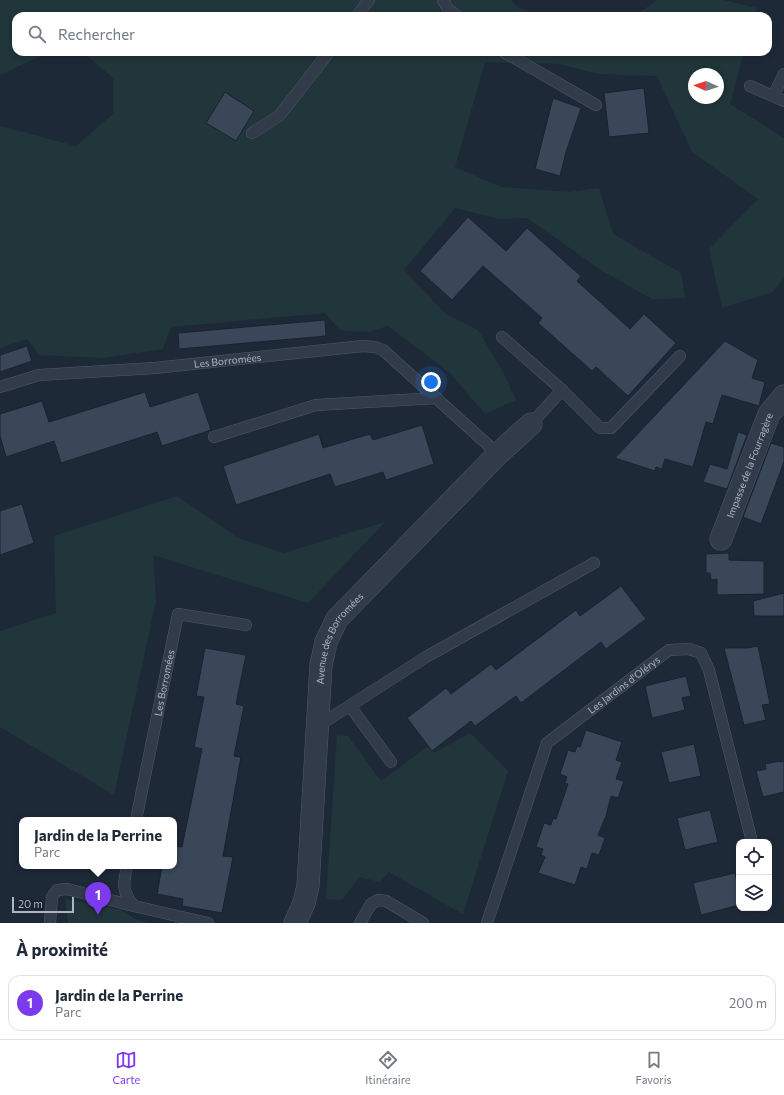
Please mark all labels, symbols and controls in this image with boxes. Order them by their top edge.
search box [12,12,772,56]
icon: search [26,23,48,45]
text: Rechercher [58,25,135,43]
north arrow [688,68,724,104]
street label: Les Borromées [193,351,262,370]
your location [421,372,441,392]
street label: Impasse de la Fourragère [724,411,775,520]
street label: Avenue des Borromées [314,590,366,685]
street label: Les Borromées [151,648,177,717]
street label: Les Jardins d'Olérys [585,653,662,716]
popup [19,817,177,869]
text: Jardin de la Perrine [34,826,162,844]
map controls [736,839,772,911]
button: locate [736,839,772,875]
text: Parc [34,844,60,860]
button: layers [736,875,772,911]
pin: 1 [85,882,111,915]
scale bar [12,895,74,914]
text: 20 m [18,897,43,910]
text: À proximité [16,939,108,960]
text: Jardin de la Perrine [55,986,183,1004]
text: 1 [27,995,33,1011]
text: 200 m [729,995,767,1011]
text: Parc [55,1004,81,1020]
tab: Carte [112,1049,140,1086]
tab: Itinéraire [365,1049,411,1086]
tab: Favoris [636,1049,672,1086]

